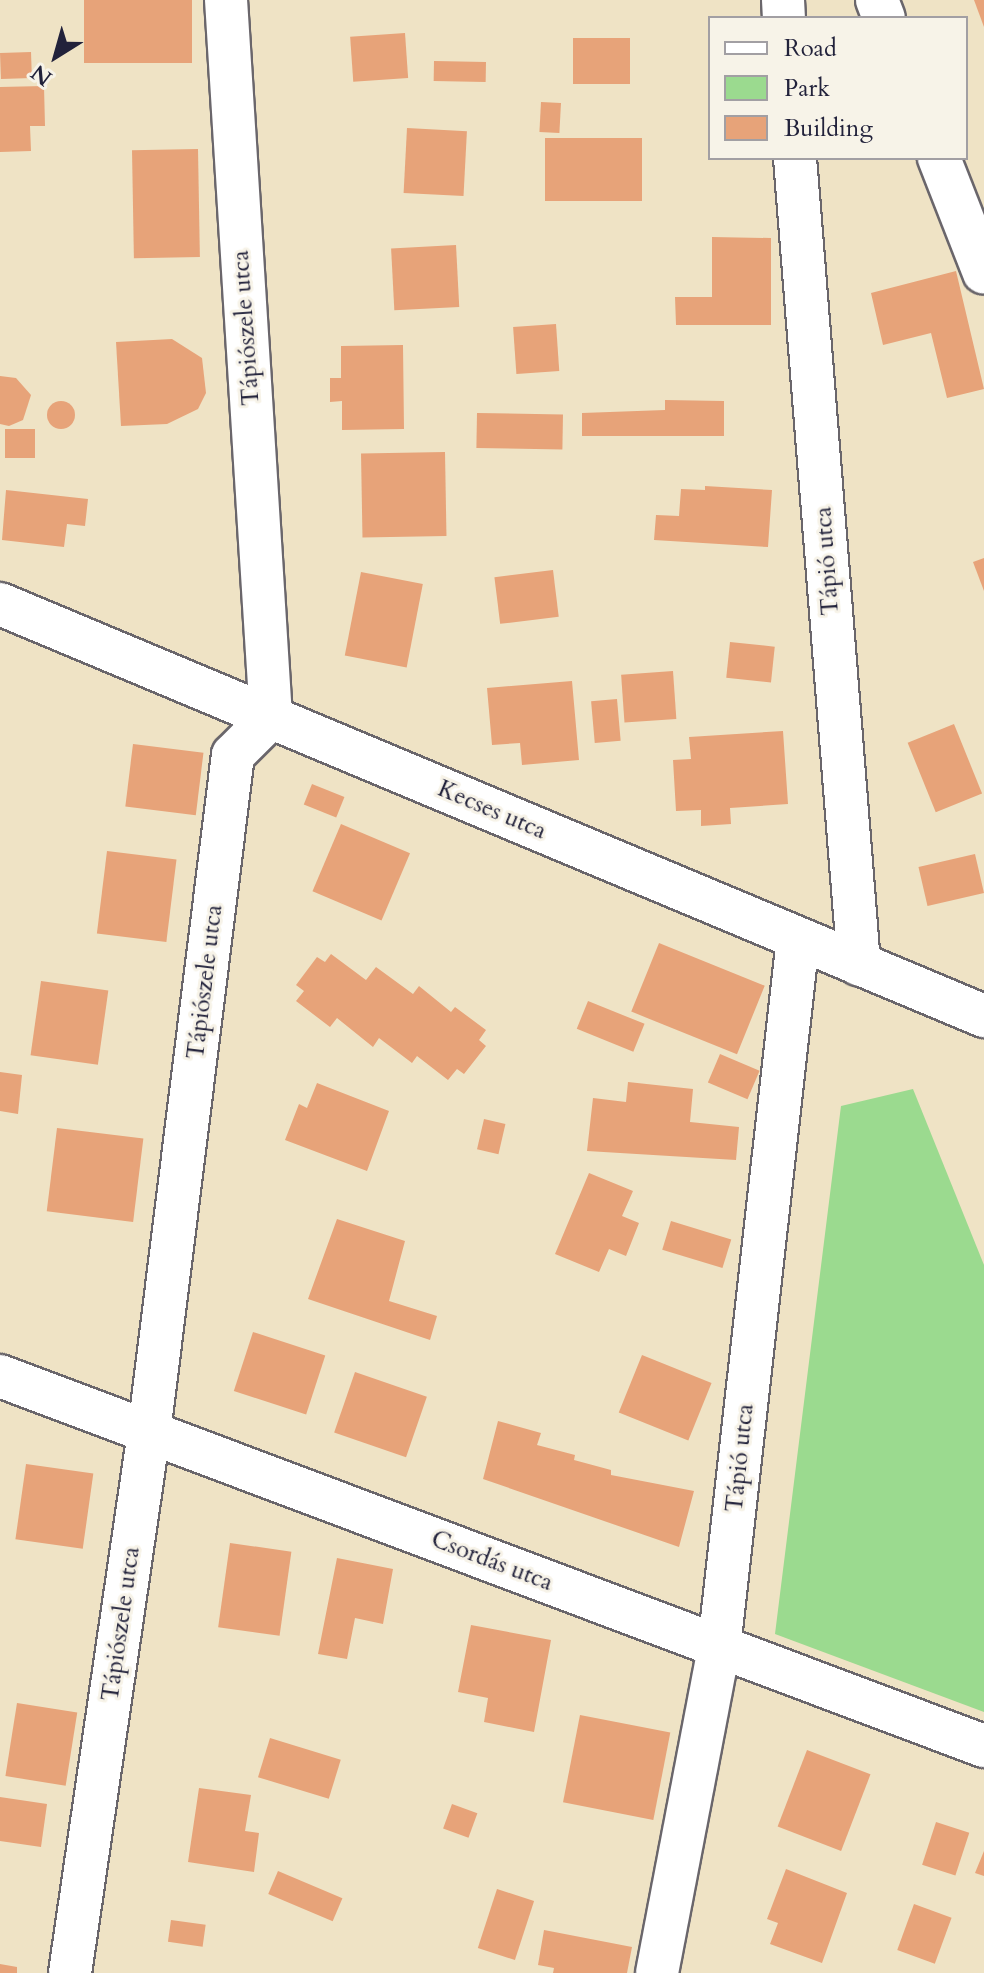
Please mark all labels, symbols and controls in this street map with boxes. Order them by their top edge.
north arrow [16,16,96,96]
legend [708,16,968,160]
text: Road [784,32,837,65]
text: N [25,57,58,93]
text: Park [784,72,830,105]
text: Building [784,112,873,145]
street label: Tápiószele utca [226,249,266,407]
street label: Tápió utca [809,506,845,616]
street label: Kecses utca [433,774,551,846]
street label: Tápiószele utca [181,903,229,1061]
street label: Tápió utca [720,1402,760,1514]
street label: Csordás utca [427,1525,557,1597]
street label: Tápiószele utca [96,1545,146,1703]

